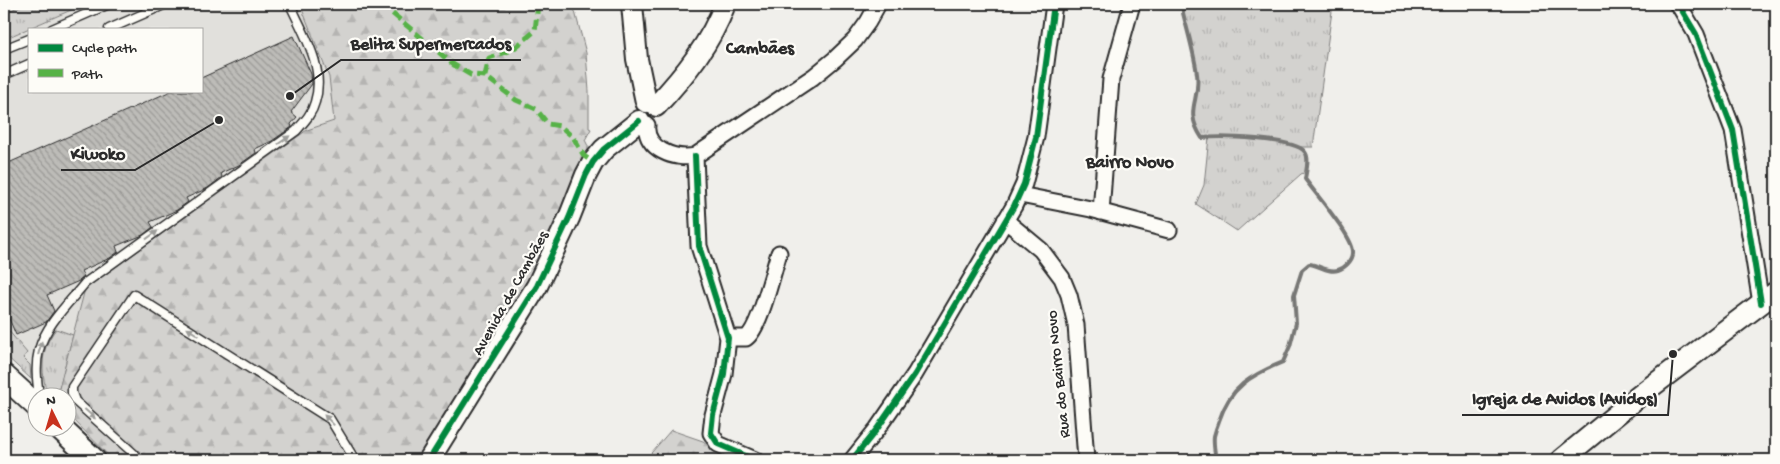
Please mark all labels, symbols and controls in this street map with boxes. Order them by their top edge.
callout: Belita Supermercados [341,27,521,60]
legend [28,28,202,92]
text: Belita Supermercados [350,35,513,56]
district label: Cambães [725,39,795,60]
text: Cycle path [72,40,137,58]
text: Path [71,66,103,84]
one-way arrow [277,135,291,145]
callout: Kiwoko [61,137,135,170]
text: Kiwoko [70,145,126,166]
district label: Bairro Novo [1085,153,1175,174]
street label: Avenida de Cambães [470,227,555,360]
one-way arrow [145,230,159,240]
street label: Rua do Bairro Novo [1044,309,1076,439]
one-way arrow [186,327,199,336]
one-way arrow [37,341,45,356]
callout: Igreja de Avidos (Avidos) [1462,382,1668,415]
north arrow [28,386,78,436]
text: Igreja de Avidos (Avidos) [1472,390,1658,411]
text: N [46,393,56,410]
one-way arrow [83,408,95,420]
one-way arrow [323,414,334,426]

